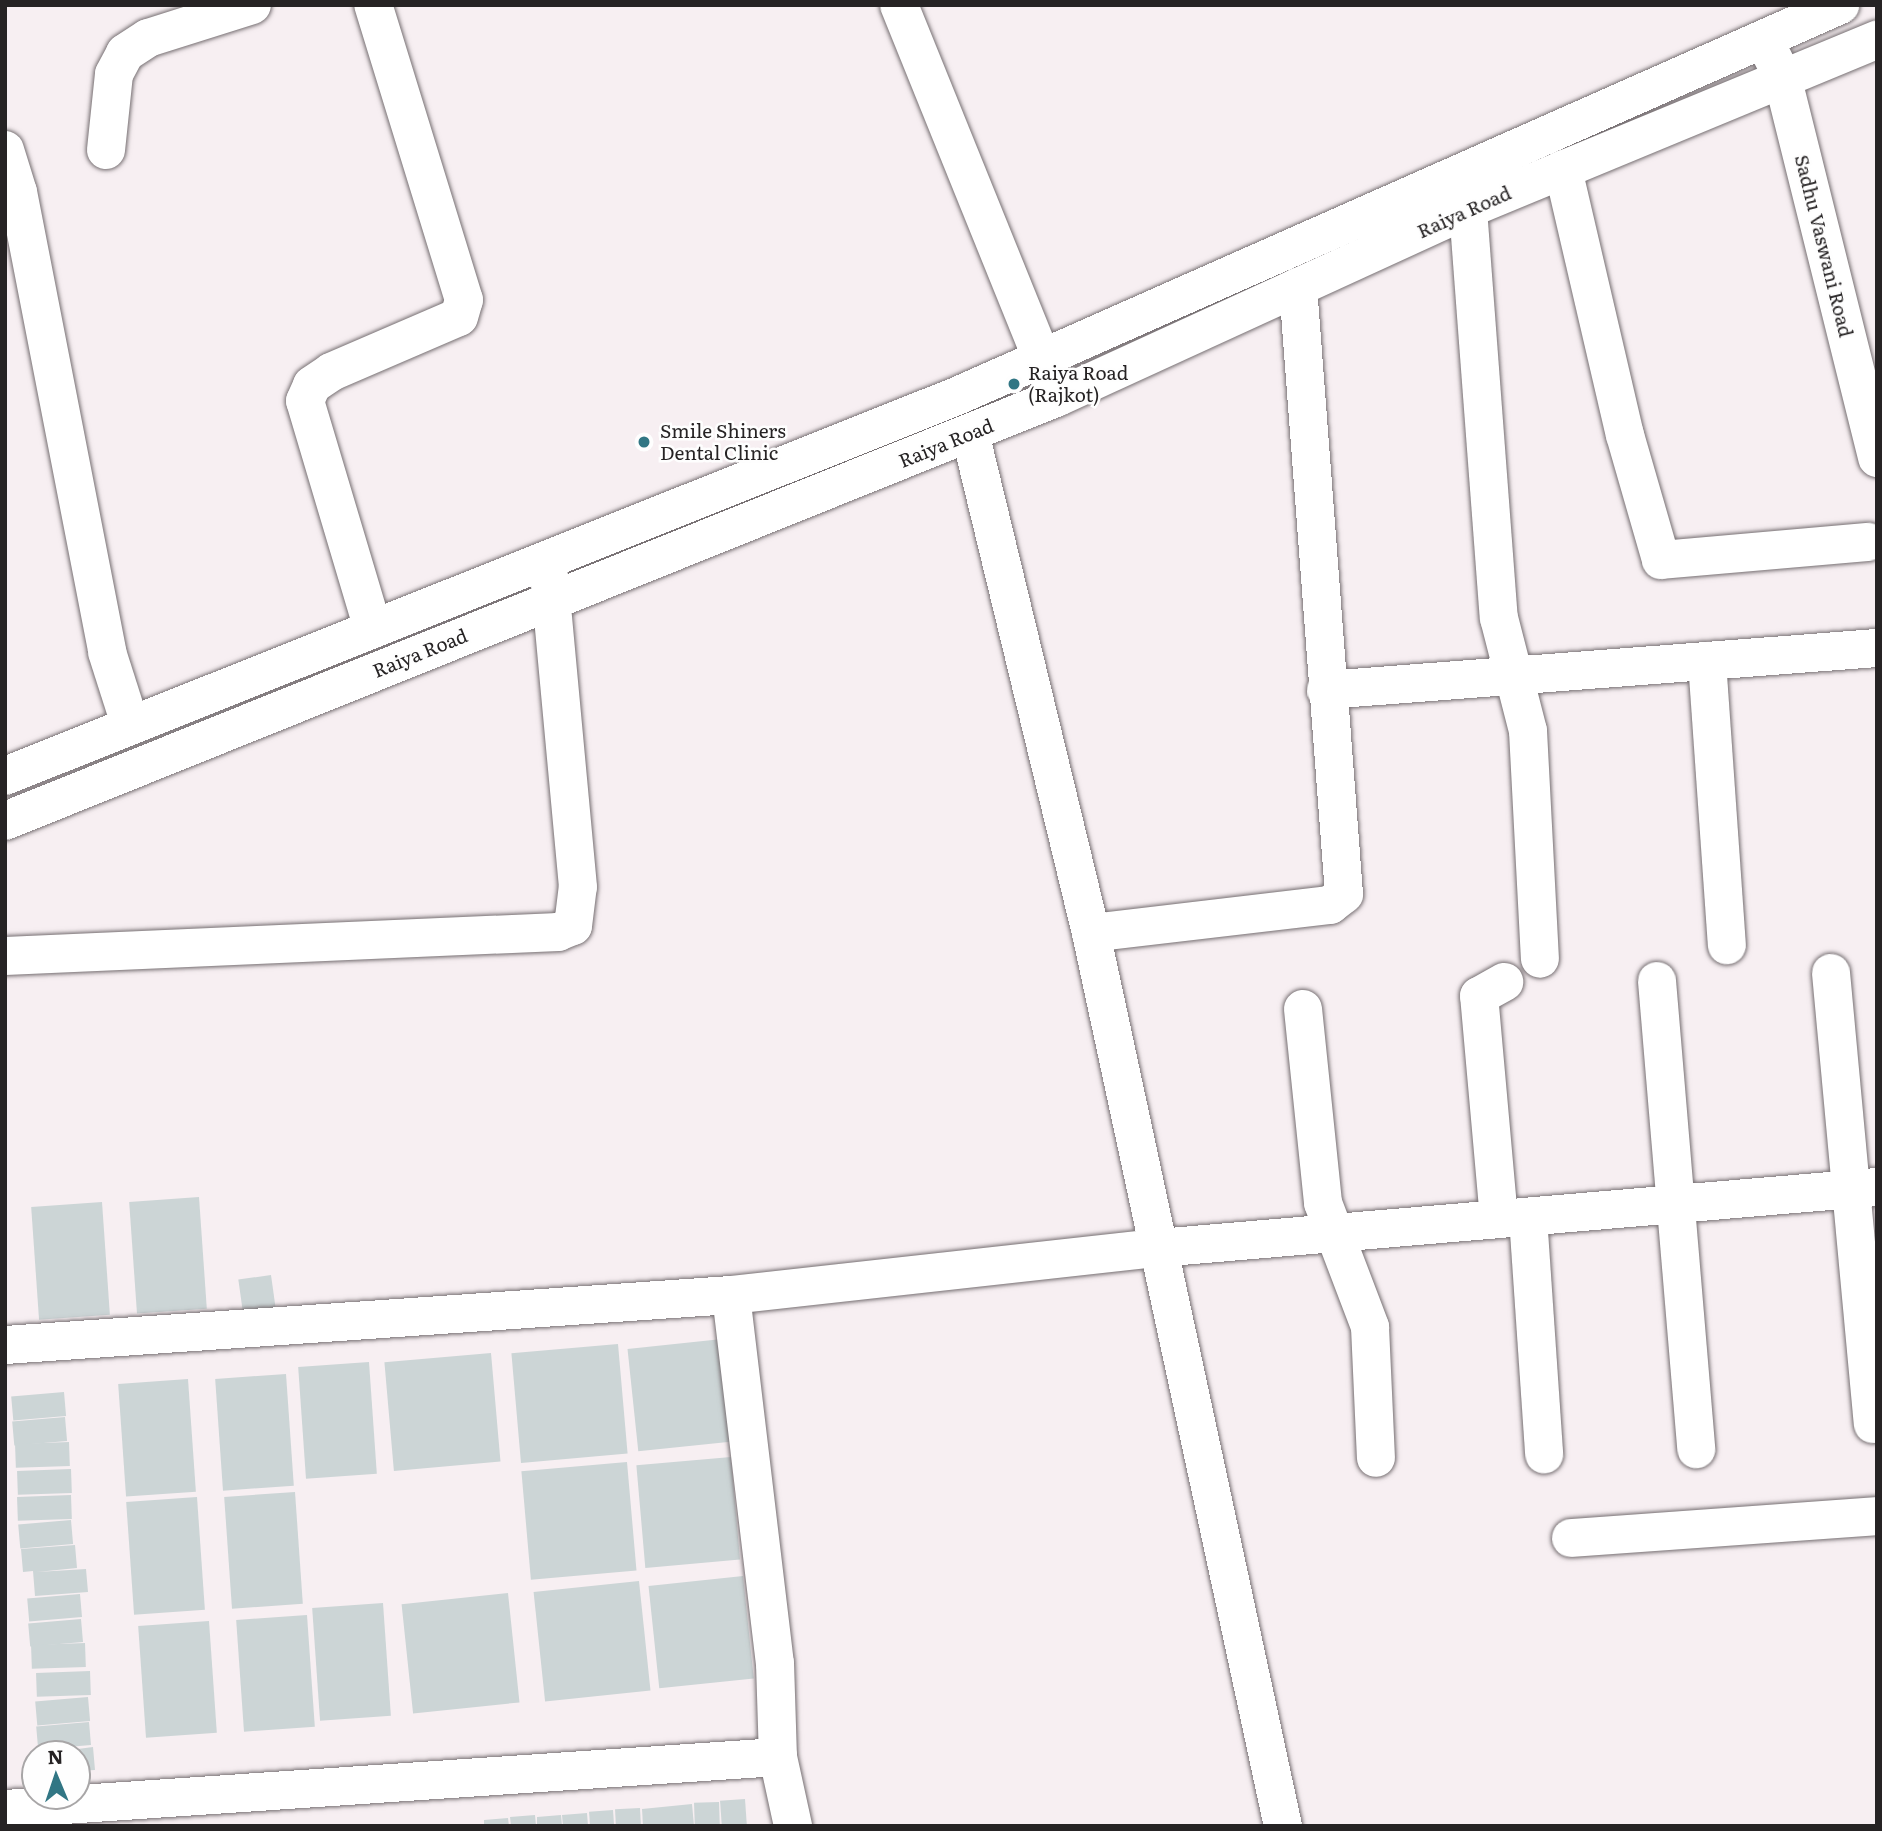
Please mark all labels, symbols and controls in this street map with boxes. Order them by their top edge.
street label: Sadhu Vaswani Road [1790,152,1858,340]
street label: Raiya Road [1414,181,1514,243]
place label: Raiya Road (Rajkot) [1028,362,1128,406]
marker: Raiya Road (Rajkot) [1006,376,1022,392]
street label: Raiya Road [895,414,997,472]
place label: Smile Shiners Dental Clinic [660,420,786,464]
marker: Smile Shiners Dental Clinic [634,432,654,452]
street label: Raiya Road [369,624,471,682]
north arrow [21,1740,91,1810]
text: N [47,1742,64,1770]

